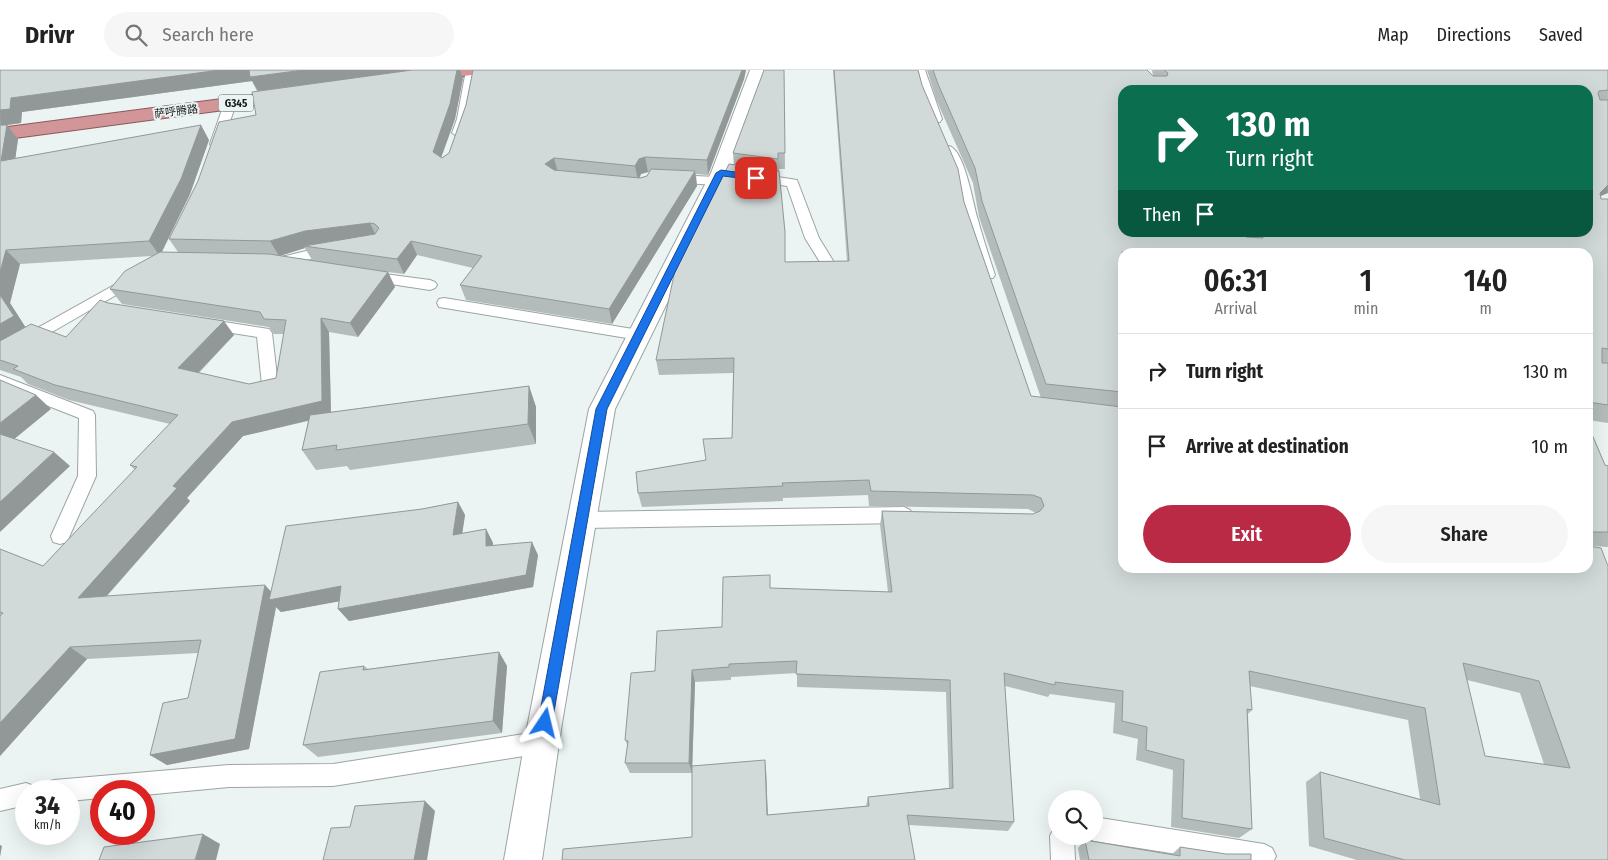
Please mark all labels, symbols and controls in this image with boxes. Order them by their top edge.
search box [104,12,454,57]
text: Drivr [25,21,74,49]
icon: search [122,21,150,49]
text: Search here [162,23,254,46]
text: Map [1377,24,1409,46]
text: Directions [1437,24,1511,46]
text: Saved [1539,24,1583,46]
road number: G345 [218,94,254,112]
street label: 萨呼腾路 [153,102,199,121]
text: 130 m [1226,103,1310,145]
icon: right [1143,105,1208,170]
text: Turn right [1226,145,1314,172]
pin [735,157,777,199]
icon: arrive [742,164,770,192]
icon: arrive [1191,200,1219,228]
text: Then [1143,203,1181,226]
text: 06:31 [1203,263,1268,299]
text: 1 [1360,263,1372,299]
text: 140 [1464,263,1508,299]
text: Arrival [1215,299,1257,318]
text: min [1354,299,1378,318]
text: m [1480,299,1492,318]
icon: right [1143,357,1171,385]
text: Turn right [1186,360,1263,383]
text: 130 m [1523,360,1568,383]
icon: arrive [1143,432,1171,460]
text: Arrive at destination [1186,435,1349,458]
text: 10 m [1532,435,1568,458]
button: Exit [1143,505,1351,563]
button: Share [1361,505,1568,563]
position arrow [518,696,570,748]
speed limit sign: 40 [90,780,155,845]
map controls [1048,790,1103,845]
button: search [1048,790,1103,845]
text: 34 [35,791,60,821]
text: km/h [34,818,61,832]

